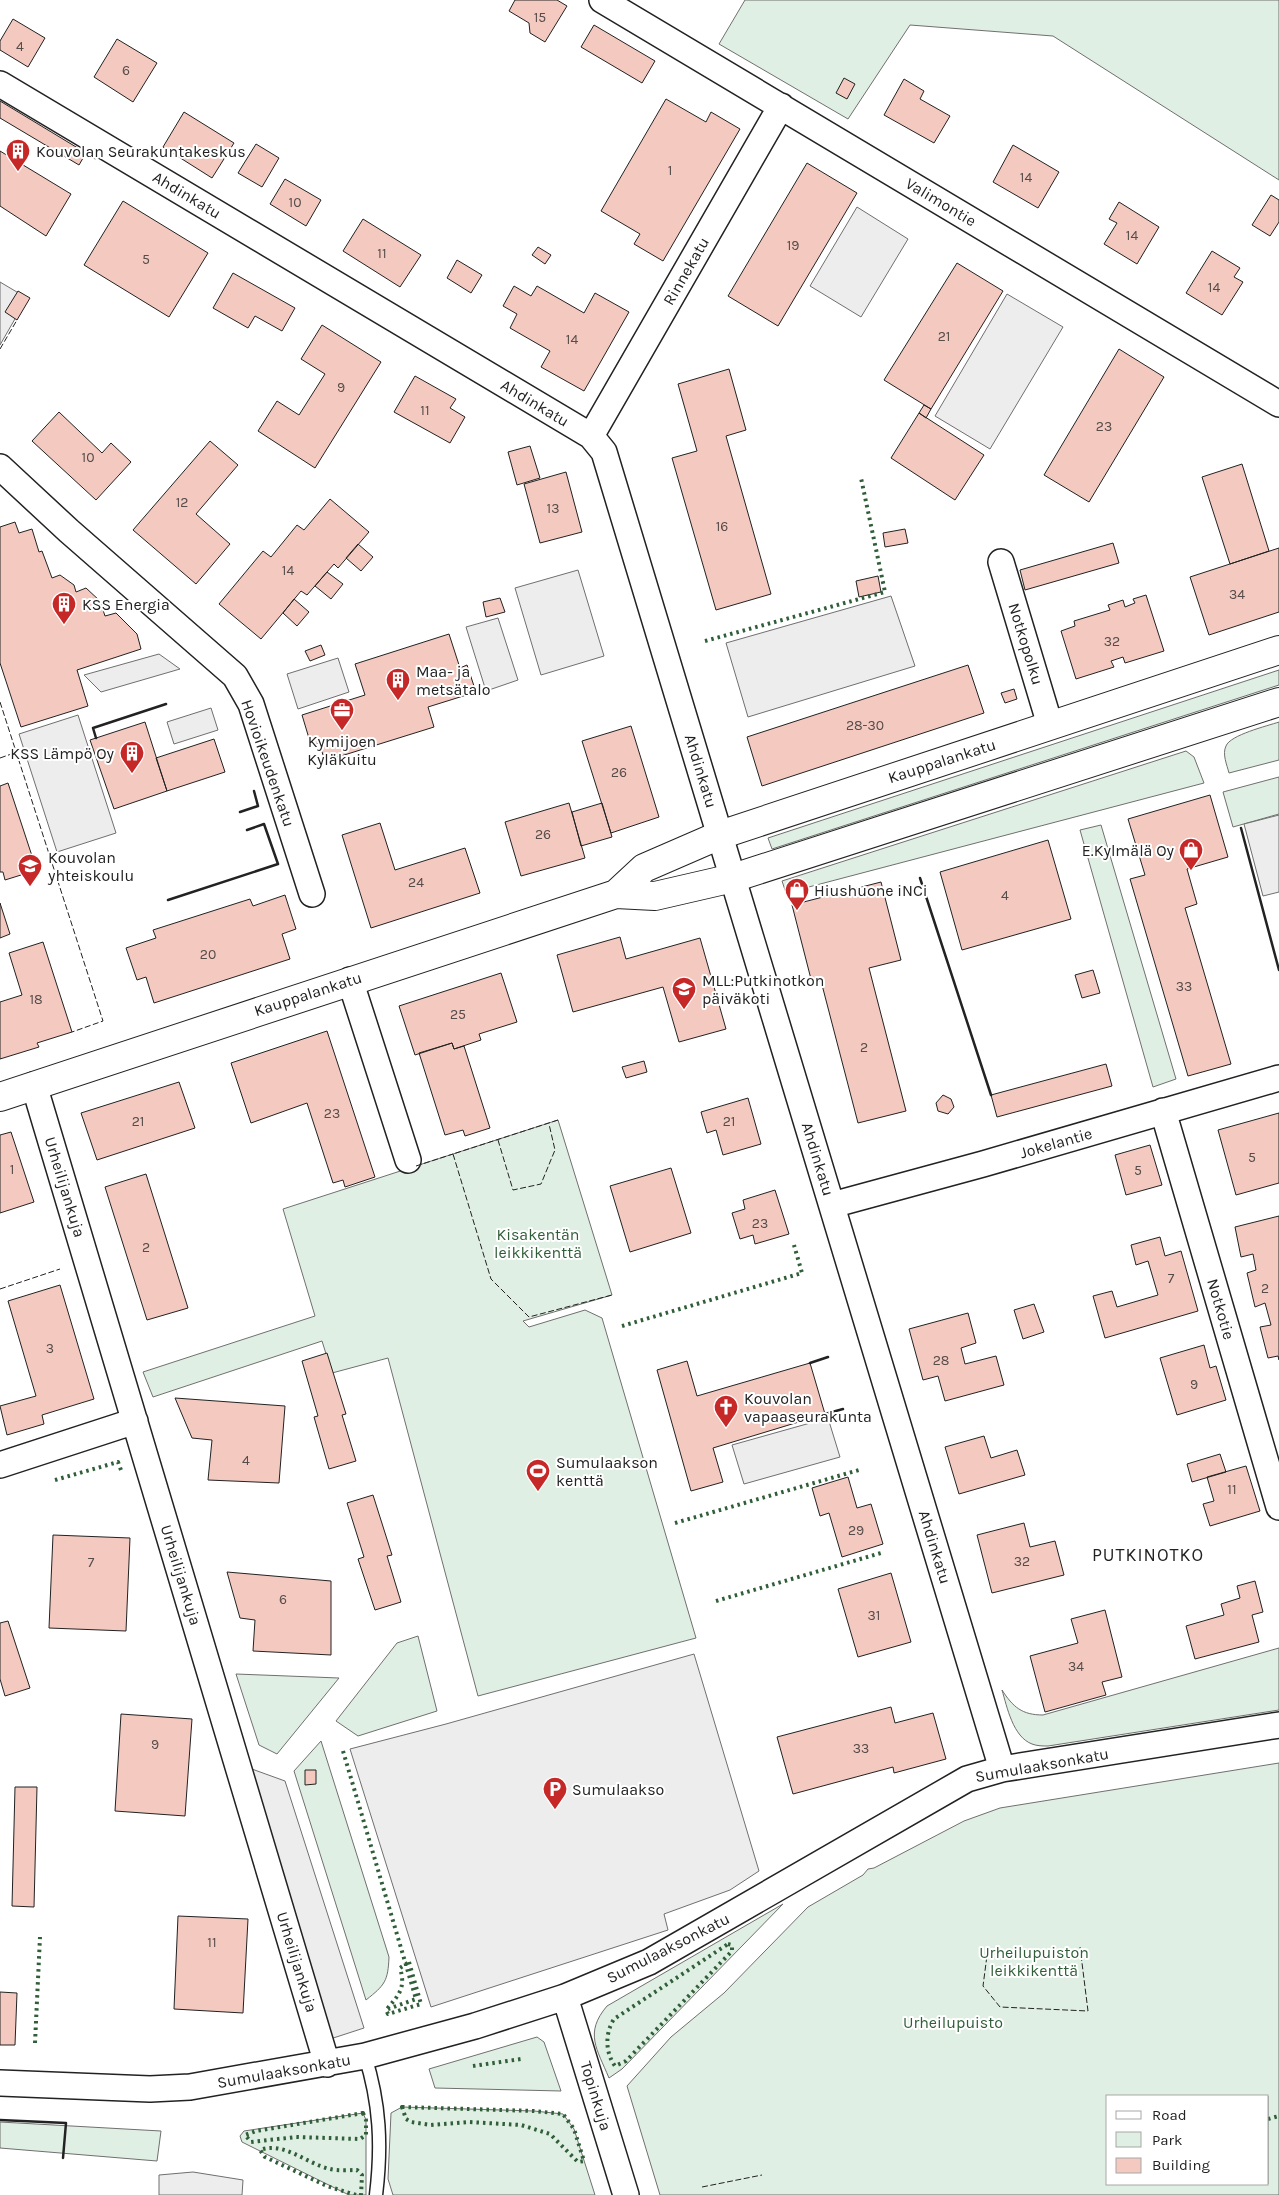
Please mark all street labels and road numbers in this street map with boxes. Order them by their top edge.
street label: Ahdinkatu [149,167,225,223]
street label: Valimontie [902,174,980,230]
street label: Rinnekatu [659,234,713,308]
street label: Ahdinkatu [497,375,573,431]
street label: Notkopolku [1005,601,1047,687]
street label: Hovioikeudenkatu [237,697,299,829]
street label: Ahdinkatu [681,732,721,810]
street label: Kauppalankatu [886,735,998,787]
street label: Kauppalankatu [252,968,364,1020]
street label: Ahdinkatu [798,1120,838,1198]
street label: Jokelantie [1018,1124,1094,1162]
street label: Urheilijankuja [41,1134,89,1240]
street label: Notkotie [1203,1276,1239,1342]
street label: Ahdinkatu [915,1508,955,1586]
street label: Urheilijankuja [157,1522,205,1628]
street label: Sumulaaksonkatu [974,1744,1110,1786]
street label: Urheilijankuja [273,1909,321,2015]
street label: Sumulaaksonkatu [603,1909,733,1987]
street label: Sumulaaksonkatu [216,2050,352,2092]
street label: Topinkuja [576,2059,616,2133]

